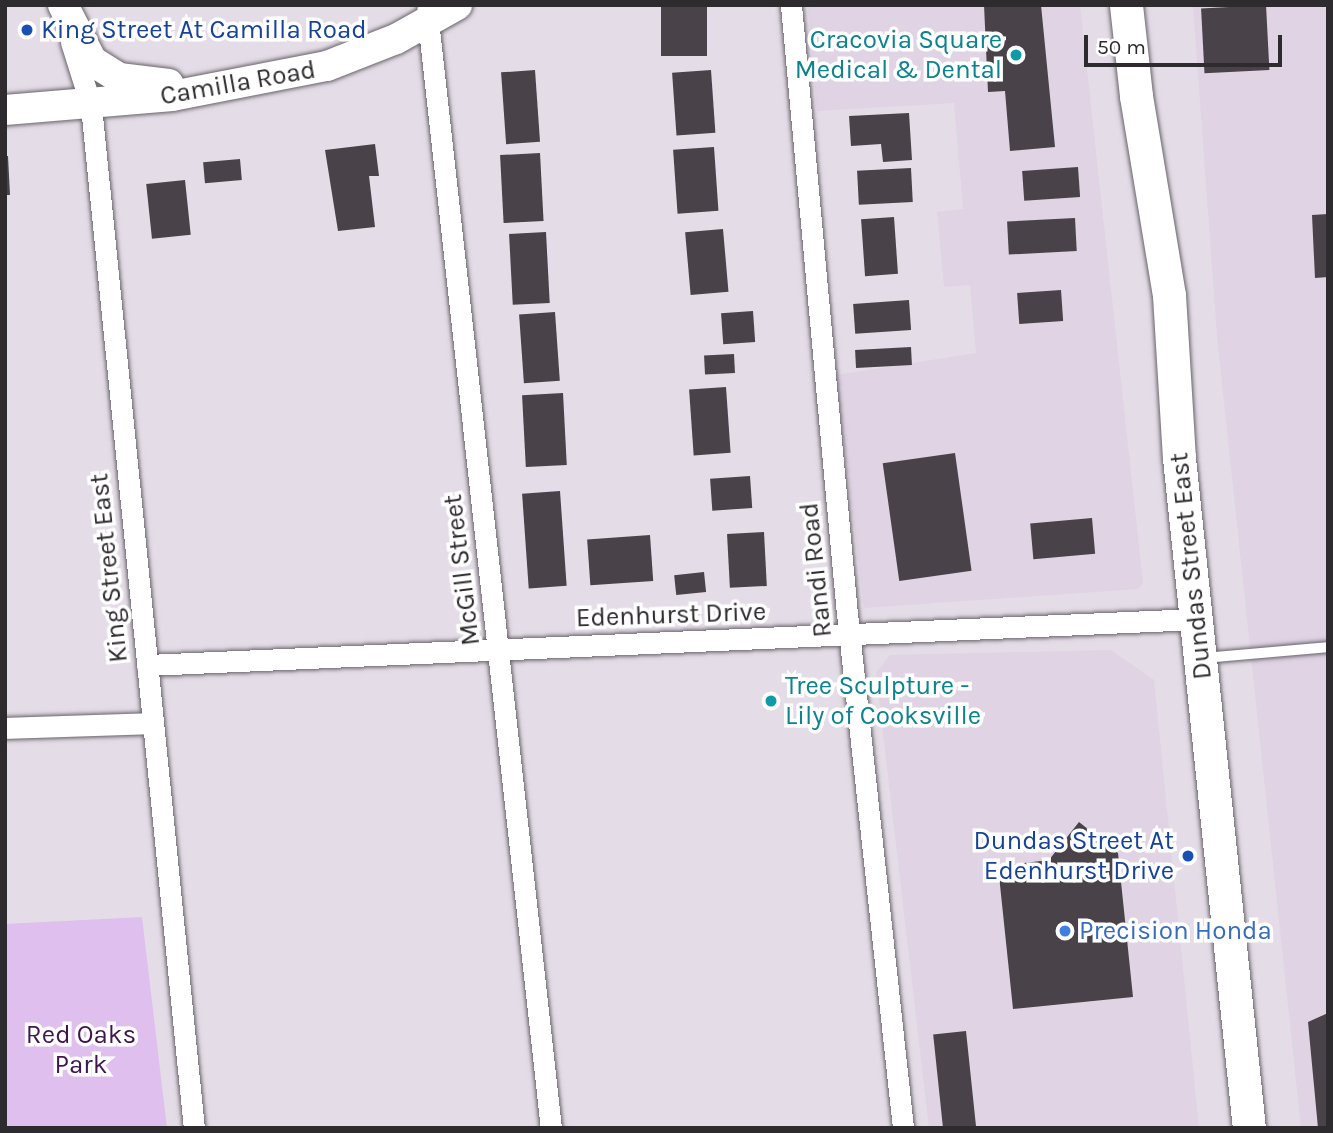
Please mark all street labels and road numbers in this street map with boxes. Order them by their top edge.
street label: Camilla Road [158,54,318,112]
street label: Dundas Street East [1164,451,1218,681]
street label: King Street East [84,472,134,664]
street label: McGill Street [437,493,487,647]
street label: Randi Road [793,501,839,639]
street label: Edenhurst Drive [575,596,767,634]

